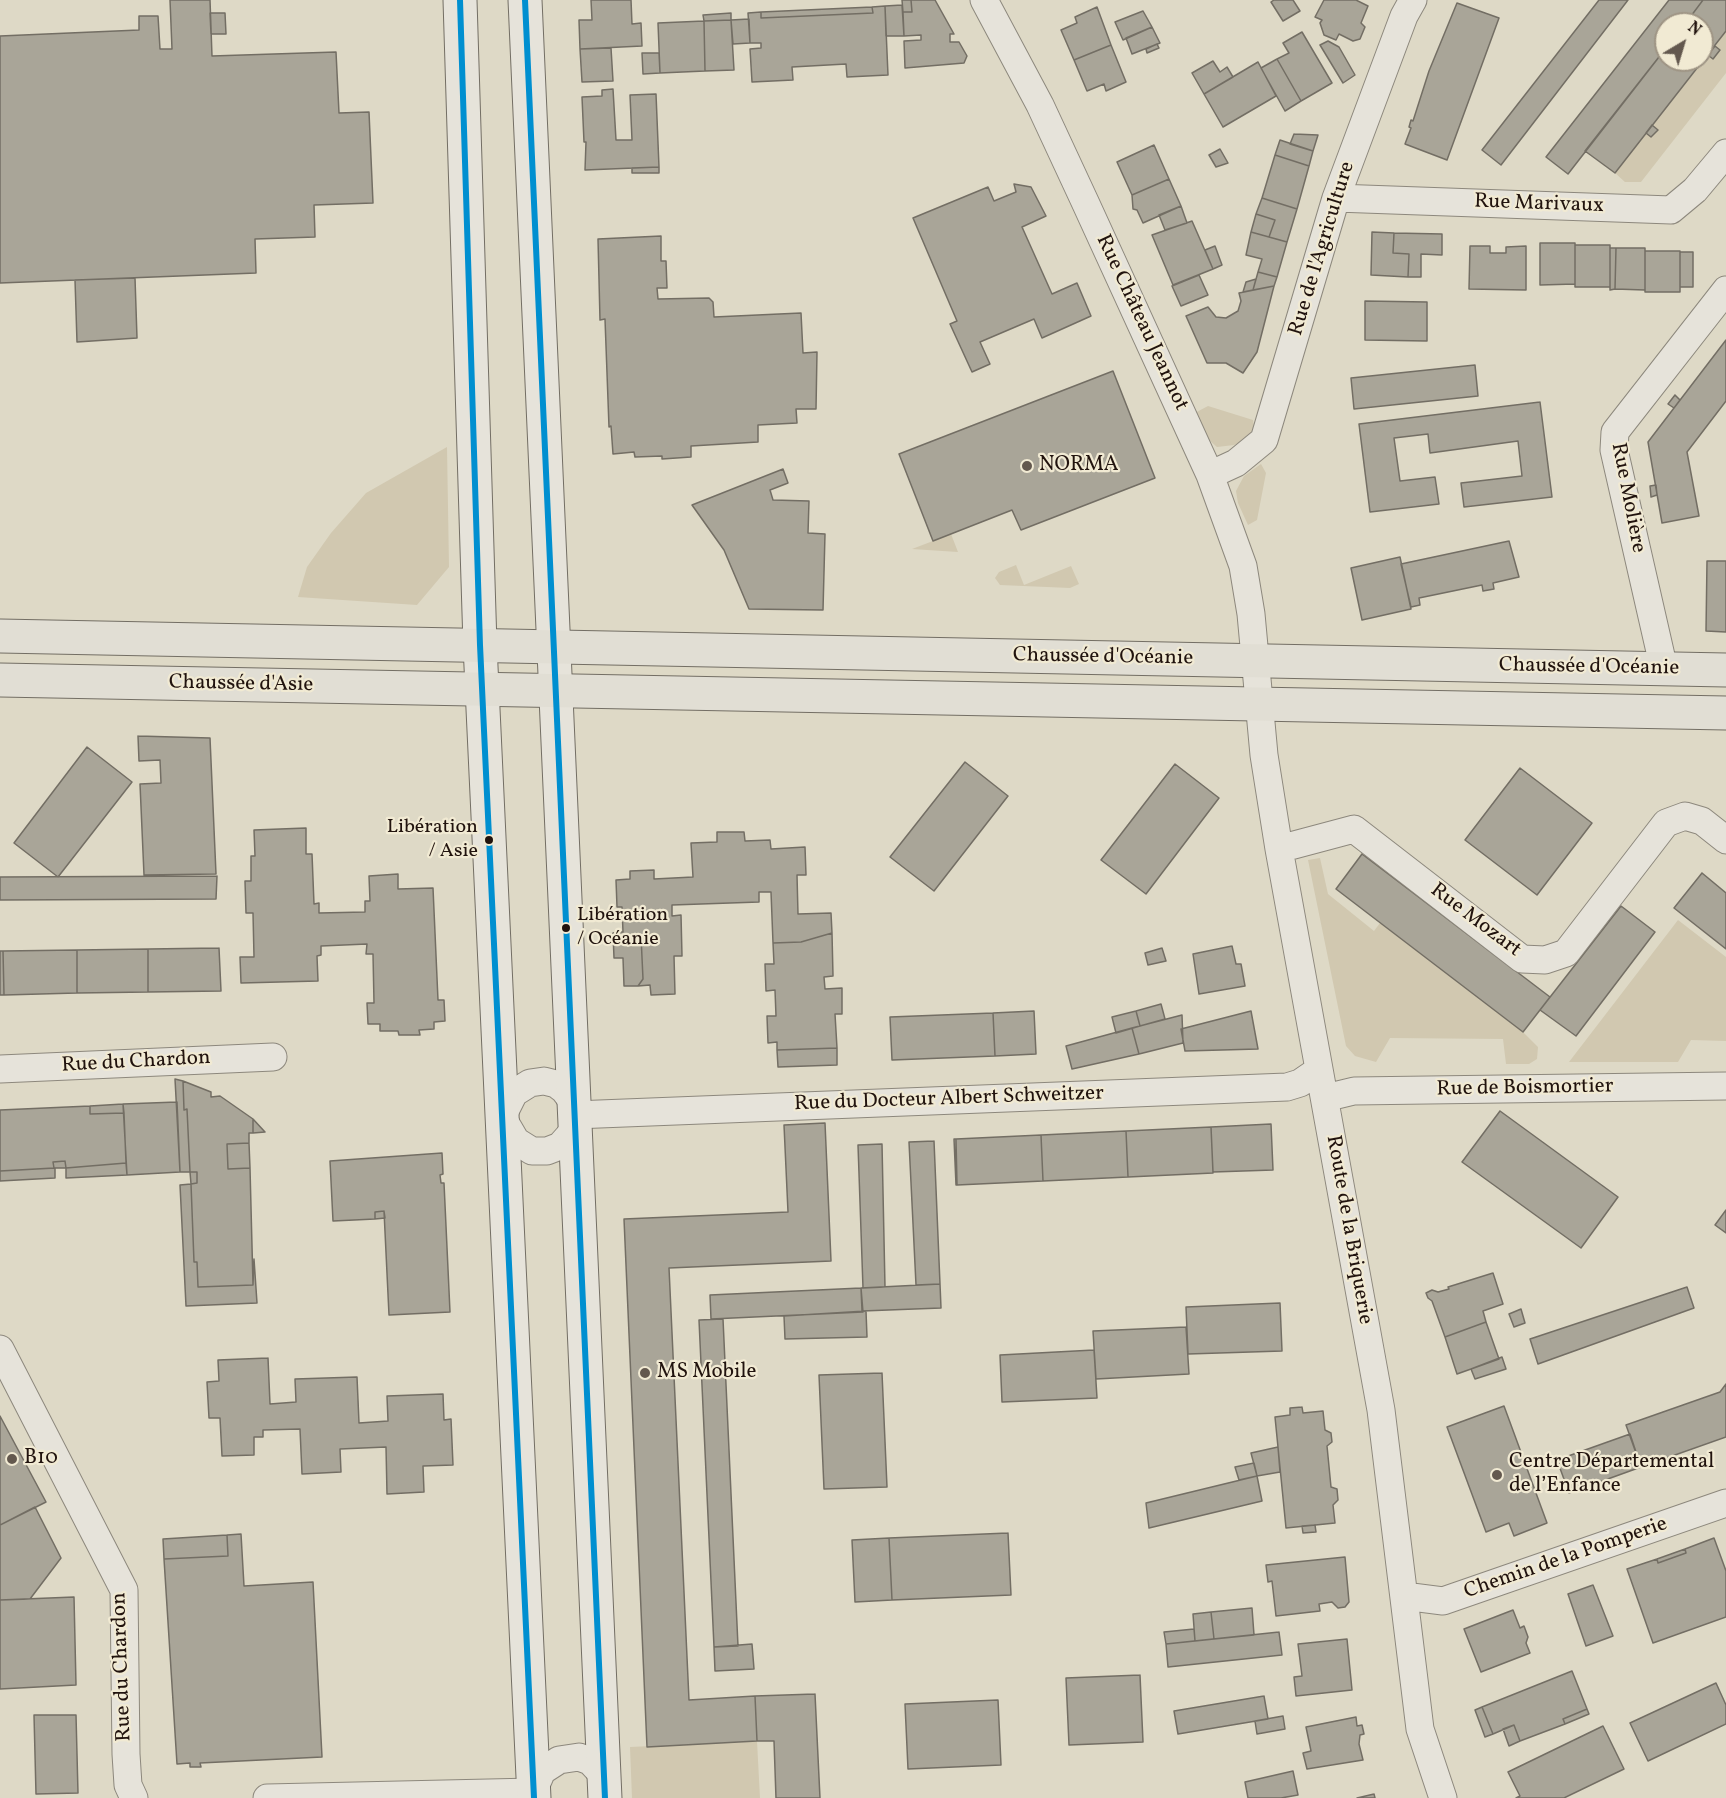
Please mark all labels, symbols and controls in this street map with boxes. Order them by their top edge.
north arrow [1654,12,1714,72]
text: N [1682,17,1705,42]
street label: Rue de l'Agriculture [1285,159,1361,339]
street label: Rue Marivaux [1474,190,1604,220]
street label: Rue Château Jeannot [1089,231,1193,415]
street label: Rue Molière [1604,441,1650,555]
place label: NORMA [1039,453,1119,479]
marker: NORMA [1020,459,1034,473]
street label: Chaussée d'Océanie [1013,644,1193,672]
street label: Chaussée d'Océanie [1499,654,1679,682]
street label: Chaussée d'Asie [169,671,313,699]
place label: Libération / Asie [387,816,478,863]
marker: Libération / Asie [483,834,495,846]
street label: Rue Mozart [1424,878,1526,964]
place label: Libération / Océanie [577,904,668,951]
marker: Libération / Océanie [560,922,572,934]
street label: Rue du Chardon [61,1047,211,1079]
street label: Rue de Boismortier [1436,1075,1614,1103]
street label: Rue du Docteur Albert Schweitzer [794,1082,1104,1118]
street label: Route de la Briquerie [1319,1133,1377,1327]
place label: MS Mobile [657,1360,756,1386]
marker: MS Mobile [638,1366,652,1380]
place label: B10 [24,1446,58,1472]
place label: Centre Départemental de l’Enfance [1509,1450,1714,1500]
marker: B10 [5,1452,19,1466]
marker: Centre Départemental de l’Enfance [1490,1468,1504,1482]
street label: Chemin de la Pomperie [1461,1512,1671,1606]
street label: Rue du Chardon [108,1592,138,1742]

